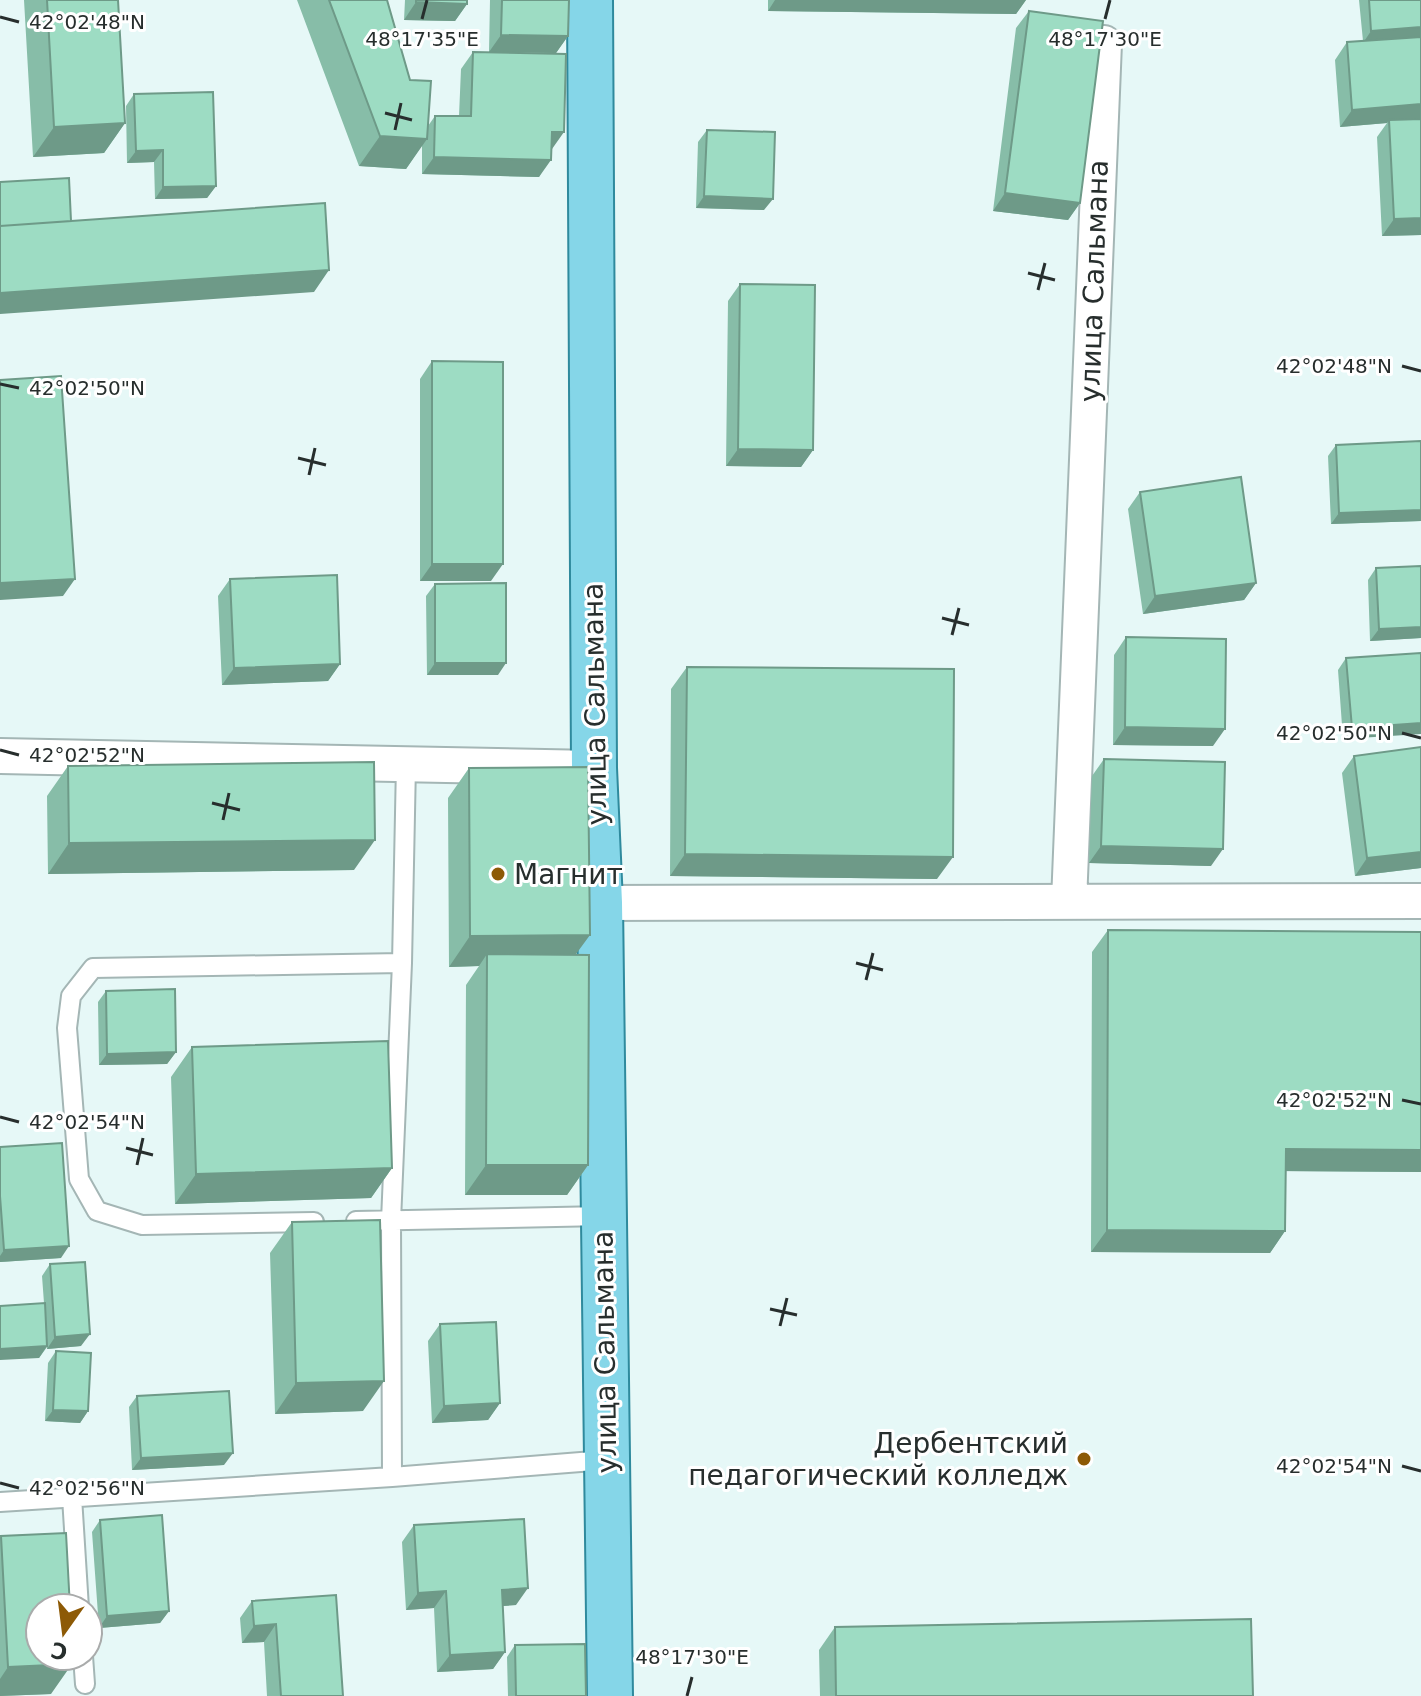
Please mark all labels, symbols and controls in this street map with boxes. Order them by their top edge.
text: 42°02'48"N [29,10,145,34]
text: 48°17'35"E [365,27,479,51]
text: 48°17'30"E [1048,27,1162,51]
street label: улица Сальмана [1073,159,1115,403]
text: 42°02'48"N [1276,354,1392,378]
text: 42°02'50"N [29,376,145,400]
street label: улица Сальмана [576,582,614,826]
text: 42°02'50"N [1276,721,1392,745]
text: 42°02'52"N [29,743,145,767]
place label: Магнит [514,858,623,891]
marker: Магнит [489,865,507,883]
text: 42°02'52"N [1276,1088,1392,1112]
text: 42°02'54"N [29,1110,145,1134]
street label: улица Сальмана [586,1230,624,1474]
place label: Дербентский педагогический колледж [688,1427,1068,1492]
marker: Дербентский педагогический колледж [1075,1450,1093,1468]
text: 42°02'54"N [1276,1454,1392,1478]
text: 42°02'56"N [29,1476,145,1500]
north arrow [24,1592,104,1672]
text: С [48,1637,70,1665]
text: 48°17'30"E [635,1645,749,1669]

